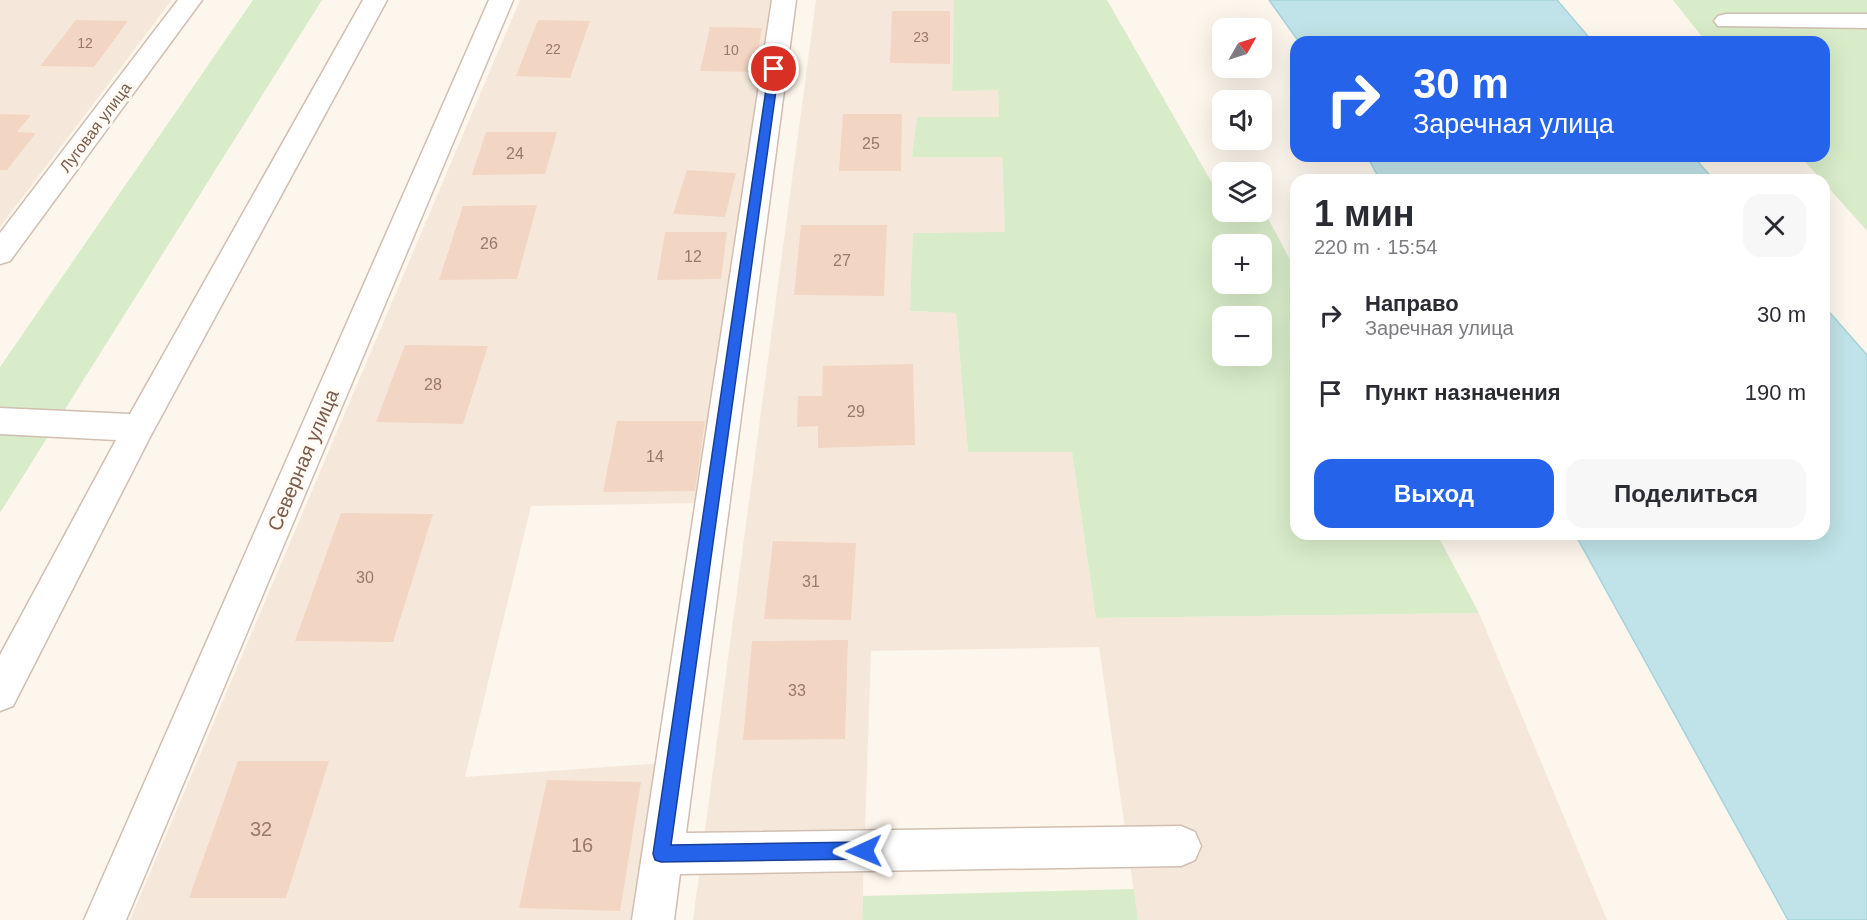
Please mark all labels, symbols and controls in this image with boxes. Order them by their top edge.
north arrow [1212,18,1272,78]
map controls [1212,18,1272,366]
house number: 23 [913,29,929,45]
house number: 12 [77,35,93,51]
house number: 22 [545,41,561,57]
house number: 10 [723,42,739,58]
pin [748,43,799,94]
icon: arrive [757,52,790,85]
icon: right [1314,60,1392,138]
text: 30 m [1413,60,1509,107]
street label: Луговая улица [56,79,135,175]
button: sound [1212,90,1272,150]
text: Заречная улица [1413,109,1614,139]
house number: 25 [862,135,880,152]
house number: 24 [506,145,524,162]
button: layers [1212,162,1272,222]
text: 1 мин [1314,193,1415,234]
button: close [1743,194,1806,257]
button: + [1212,234,1272,294]
house number: 26 [480,235,498,252]
text: 220 m · 15:54 [1314,236,1437,258]
house number: 12 [684,248,702,265]
house number: 27 [833,252,851,269]
text: Направо [1365,291,1459,316]
icon: right [1314,299,1347,332]
text: 30 m [1757,302,1806,327]
button: − [1212,306,1272,366]
text: Заречная улица [1365,317,1514,339]
house number: 28 [424,376,442,393]
icon: arrive [1314,377,1347,410]
text: Пункт назначения [1365,380,1561,405]
text: 190 m [1745,380,1806,405]
street label: Северная улица [263,385,343,534]
house number: 29 [847,403,865,420]
house number: 14 [646,448,664,465]
button: Выход [1314,459,1554,528]
button: Поделиться [1566,459,1806,528]
house number: 30 [356,569,374,586]
house number: 31 [802,573,820,590]
house number: 33 [788,682,806,699]
house number: 32 [250,818,272,840]
position arrow [832,819,896,883]
house number: 16 [571,834,593,856]

